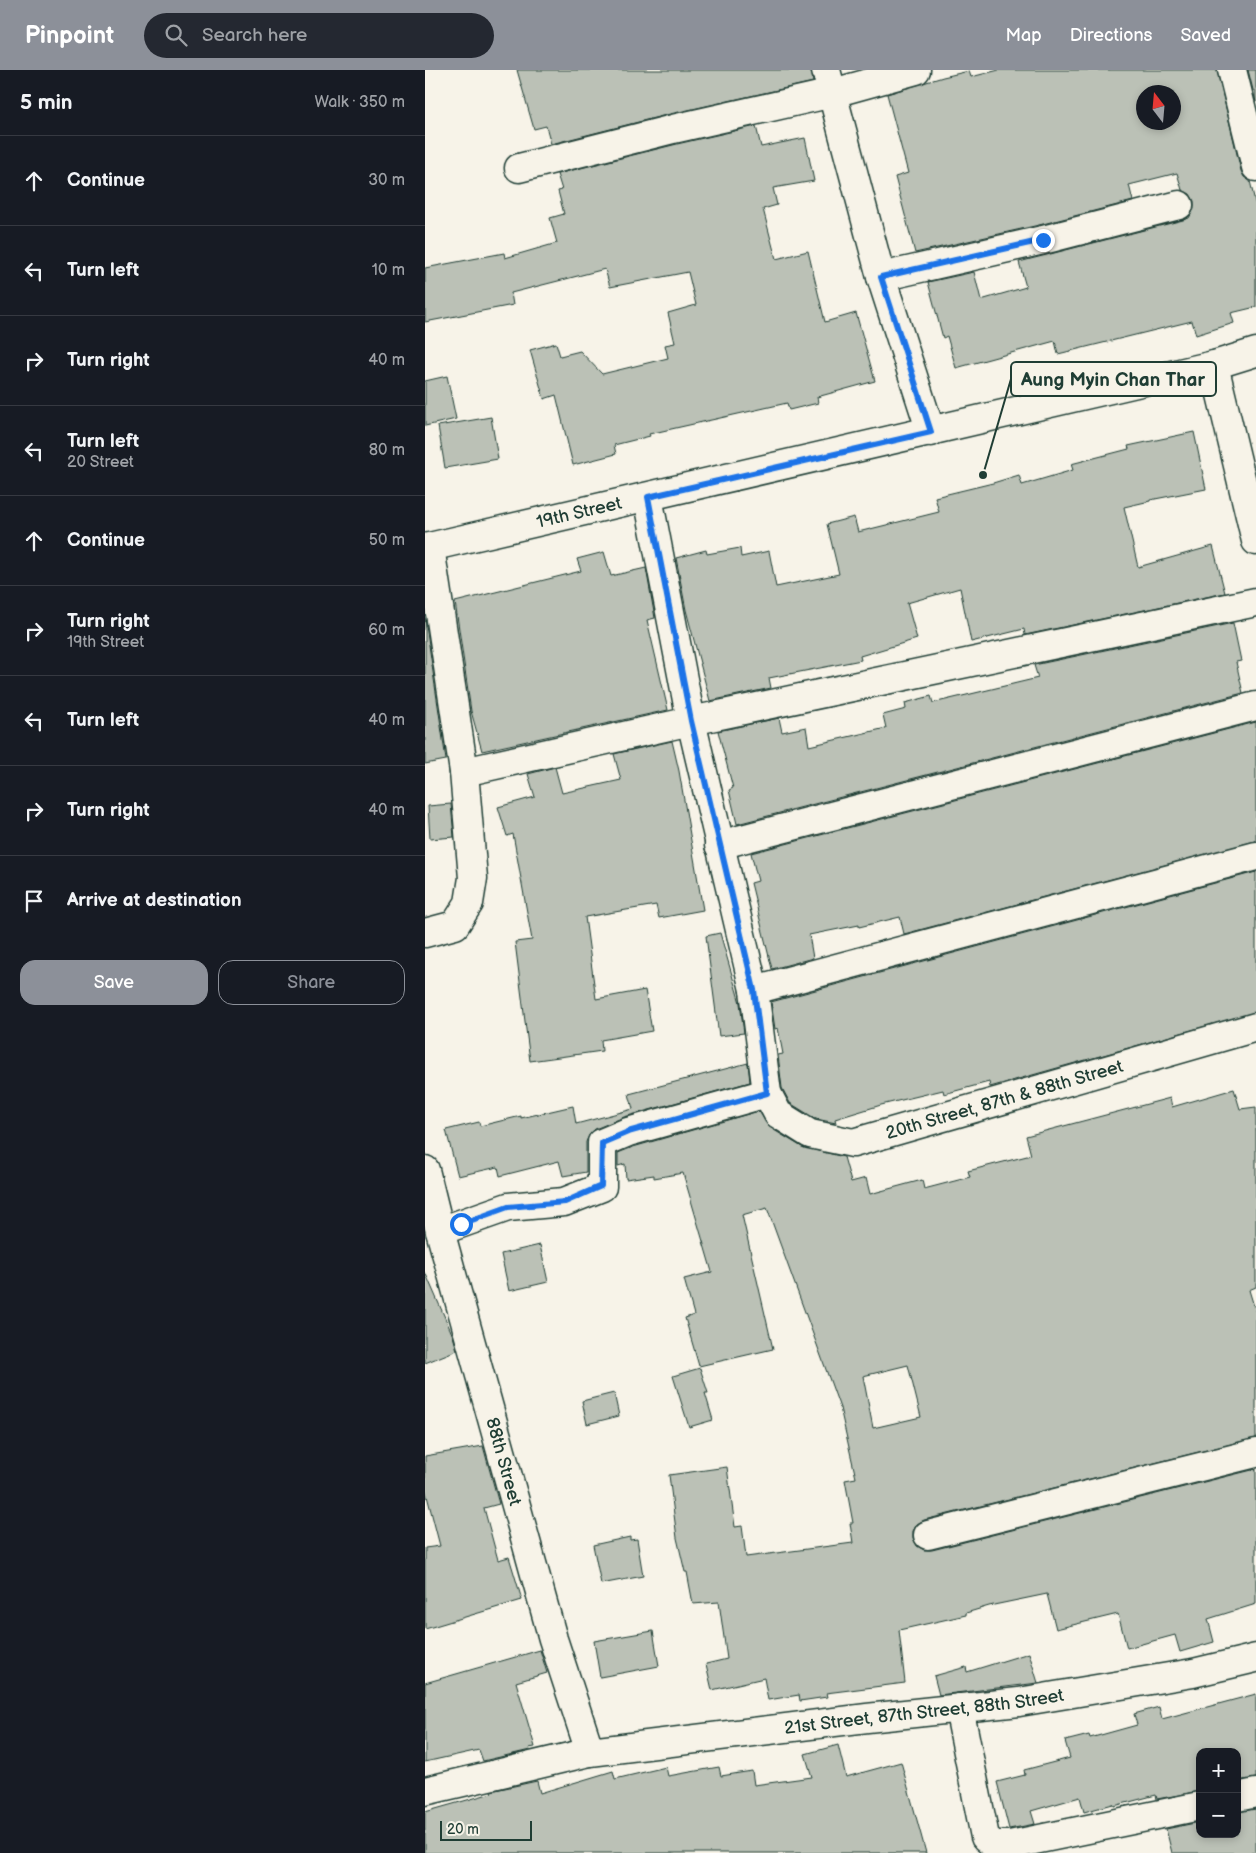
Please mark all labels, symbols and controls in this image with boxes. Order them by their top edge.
search box [144,13,494,58]
text: Pinpoint [25,21,114,50]
icon: search [162,21,190,49]
text: Search here [202,24,307,47]
text: Map [1006,25,1042,46]
text: Directions [1070,25,1152,46]
text: Saved [1180,25,1231,46]
north arrow [1136,85,1181,130]
text: 5 min [20,90,73,115]
text: Walk · 350 m [314,93,405,112]
icon: ahead [20,167,48,195]
text: Continue [67,169,145,192]
text: 30 m [368,171,405,190]
route end [1032,229,1055,252]
icon: left [20,257,48,285]
text: Turn left [67,259,139,282]
text: 10 m [372,261,405,280]
icon: right [20,347,48,375]
text: Turn right [67,349,150,372]
text: 40 m [368,351,405,370]
callout: Aung Myin Chan Thar [1011,362,1216,396]
text: Aung Myin Chan Thar [1020,369,1206,392]
text: Turn left [67,430,139,453]
icon: left [20,437,48,465]
text: 80 m [369,441,405,460]
text: 20 Street [67,453,134,472]
street label: 19th Street [534,493,624,533]
icon: ahead [20,527,48,555]
text: Continue [67,529,145,552]
text: 50 m [369,531,405,550]
text: Turn right [67,610,150,633]
icon: right [20,617,48,645]
text: 60 m [368,621,405,640]
text: 19th Street [67,633,144,652]
icon: left [20,707,48,735]
text: Turn left [67,709,139,732]
text: 40 m [368,711,405,730]
icon: right [20,797,48,825]
text: Turn right [67,799,150,822]
text: 40 m [368,801,405,820]
icon: arrive [20,887,48,915]
text: Arrive at destination [67,889,242,912]
button: Save [20,960,208,1005]
button: Share [218,960,405,1005]
street label: 20th Street, 87th & 88th Street [883,1056,1126,1144]
route start [450,1213,473,1236]
street label: 88th Street [481,1415,526,1508]
street label: 21st Street, 87th Street, 88th Street [783,1685,1066,1739]
map controls [1196,1748,1241,1838]
button: + [1196,1748,1241,1793]
button: − [1196,1793,1241,1838]
scale bar [440,1818,533,1841]
text: 20 m [447,1821,479,1838]

